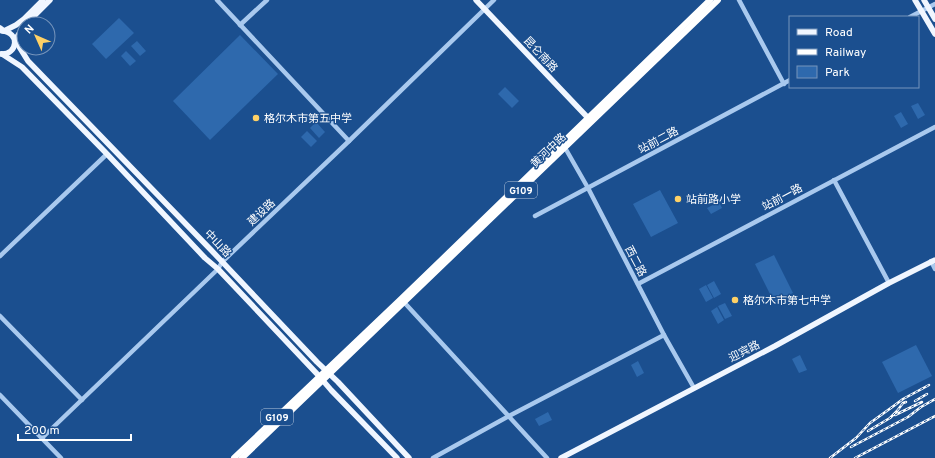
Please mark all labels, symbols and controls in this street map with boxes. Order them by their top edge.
north arrow [16,16,56,56]
legend [789,16,919,88]
text: N [22,22,37,37]
text: Road [825,25,853,41]
street label: 昆仑南路 [520,34,560,76]
text: Railway [825,45,866,61]
text: Park [825,65,850,81]
place label: 格尔木市第五中学 [264,112,352,126]
marker: 格尔木市第五中学 [251,113,261,123]
street label: 站前二路 [636,124,681,157]
street label: 黄河中路 [528,130,569,171]
street label: 站前一路 [760,181,805,214]
road number: G109 [505,182,537,198]
place label: 站前路小学 [686,193,741,207]
marker: 站前路小学 [673,194,683,204]
street label: 建设路 [245,196,279,229]
street label: 中山路 [201,227,234,260]
street label: 西二路 [621,244,649,279]
place label: 格尔木市第七中学 [743,294,831,308]
marker: 格尔木市第七中学 [730,295,740,305]
street label: 迎宾路 [727,338,762,366]
road number: G109 [261,409,293,425]
scale bar [18,416,131,442]
text: 200 m [24,423,60,439]

